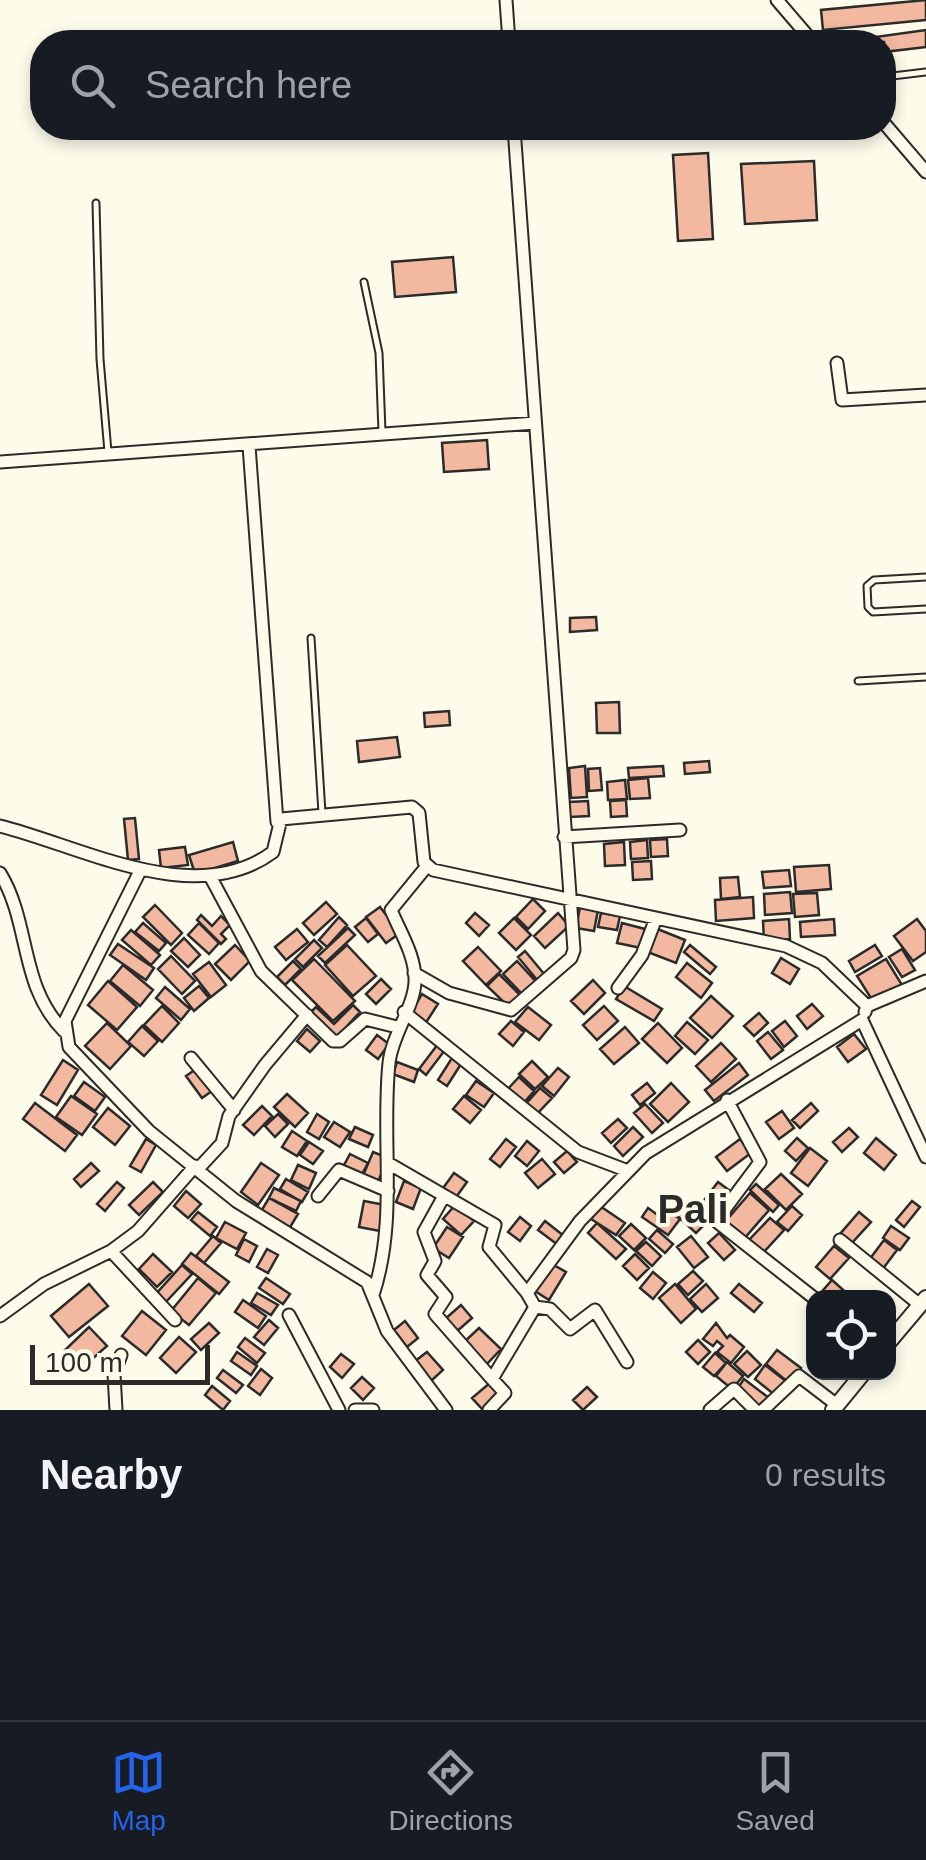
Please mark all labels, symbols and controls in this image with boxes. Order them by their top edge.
search box [30,30,896,140]
icon: search [65,58,120,113]
text: Search here [145,64,352,106]
district label: Pali [657,1187,729,1231]
map controls [806,1290,896,1380]
button: locate [806,1290,896,1380]
scale bar [30,1340,210,1384]
text: 100 m [45,1347,123,1378]
text: Nearby [40,1451,182,1498]
text: 0 results [765,1457,886,1493]
tab: Map [111,1745,166,1837]
tab: Directions [389,1745,513,1837]
tab: Saved [735,1745,815,1837]

